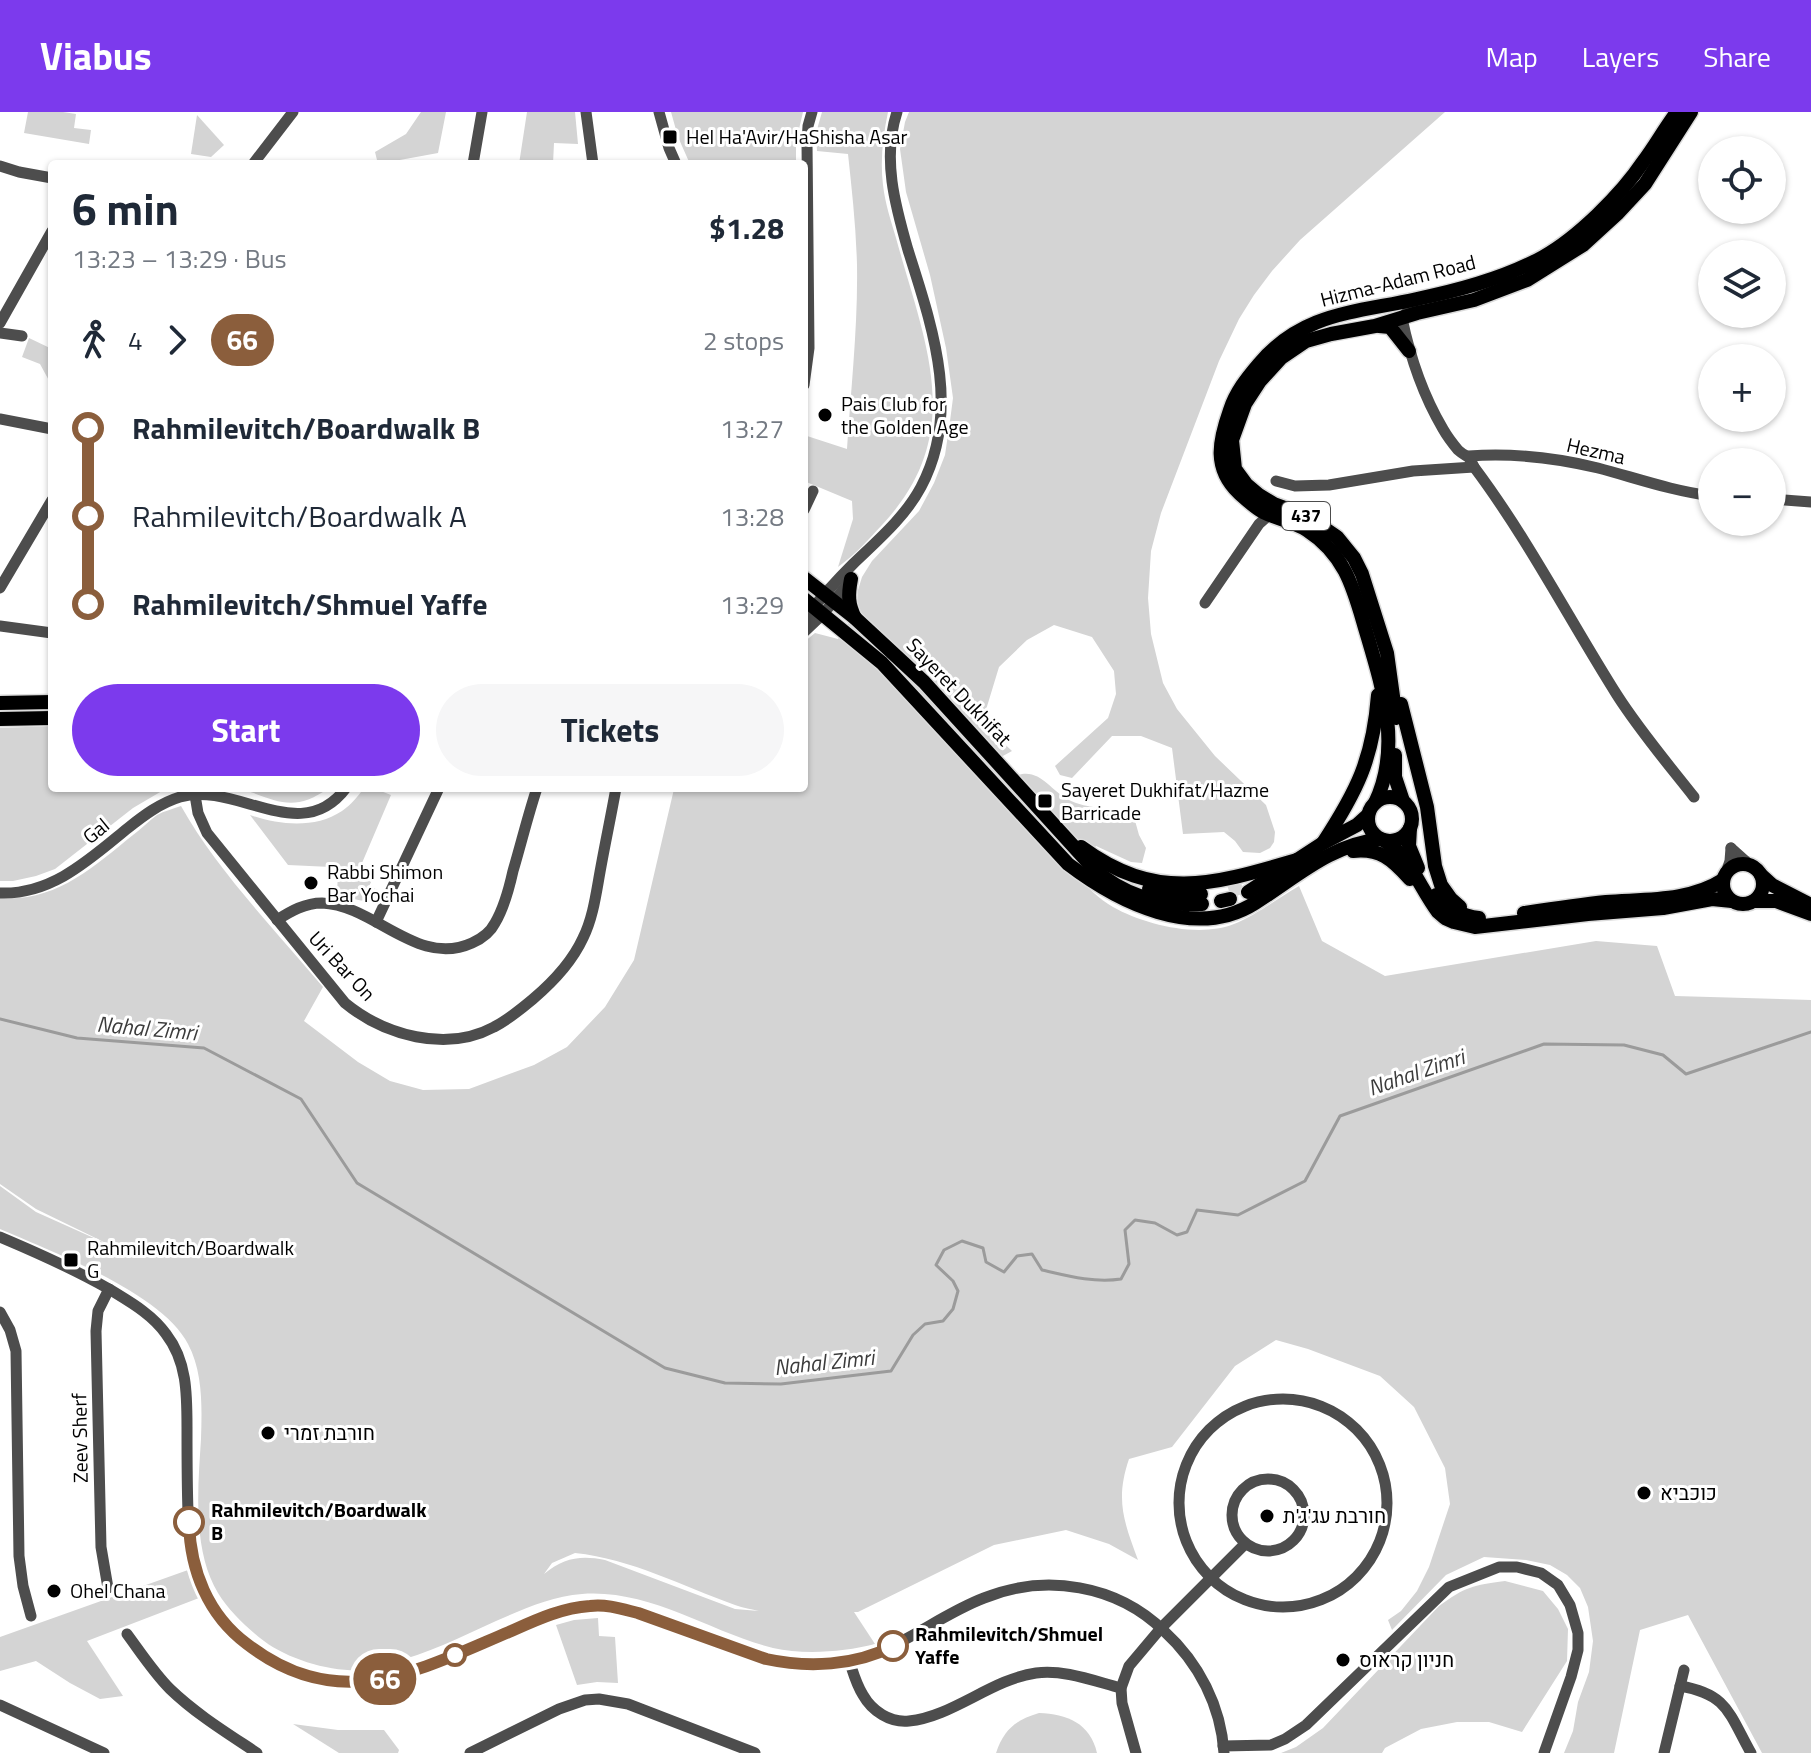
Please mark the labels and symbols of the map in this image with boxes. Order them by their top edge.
place label: Hel Ha'Avir/HaShisha Asar [686,121,907,152]
marker: Hel Ha'Avir/HaShisha Asar [661,128,679,146]
street label: Hizma-Adam Road [1317,246,1479,315]
place label: Pais Club for the Golden Age [841,388,969,442]
marker: Pais Club for the Golden Age [816,406,834,424]
street label: Hezma [1564,429,1629,472]
road number: 437 [1282,502,1330,530]
street label: Sayeret Dukhifat [899,630,1019,753]
place label: Sayeret Dukhifat/Hazme Barricade [1061,774,1269,828]
marker: Sayeret Dukhifat/Hazme Barricade [1036,792,1054,810]
street label: Gal [75,810,116,851]
place label: Rabbi Shimon Bar Yochai [327,856,443,910]
marker: Rabbi Shimon Bar Yochai [302,874,320,892]
street label: Uri Bar On [302,924,383,1008]
water label: Nahal Zimri [96,1007,201,1050]
water label: Nahal Zimri [1363,1039,1471,1104]
place label: Rahmilevitch/Boardwalk G [87,1232,294,1286]
marker: Rahmilevitch/Boardwalk G [62,1251,80,1269]
water label: Nahal Zimri [772,1340,878,1384]
street label: Zeev Sherf [63,1392,96,1483]
place label: חורבת זמרי [284,1417,375,1448]
marker: חורבת זמרי [259,1424,277,1442]
place label: כוכביא [1660,1477,1717,1508]
marker: כוכביא [1635,1484,1653,1502]
place label: Rahmilevitch/Boardwalk B [211,1494,427,1548]
place label: חורבת עג'ג'ת [1283,1500,1386,1531]
marker: Rahmilevitch/Boardwalk B [174,1507,204,1537]
marker: חורבת עג'ג'ת [1258,1507,1276,1525]
place label: Ohel Chana [70,1575,165,1606]
marker: Ohel Chana [45,1582,63,1600]
place label: Rahmilevitch/Shmuel Yaffe [915,1618,1103,1672]
marker: Rahmilevitch/Shmuel Yaffe [878,1631,908,1661]
unlabelled marker [444,1644,466,1666]
place label: חניון קראוס [1359,1644,1454,1675]
marker: חניון קראוס [1334,1651,1352,1669]
line badge: 66 [349,1653,421,1705]

